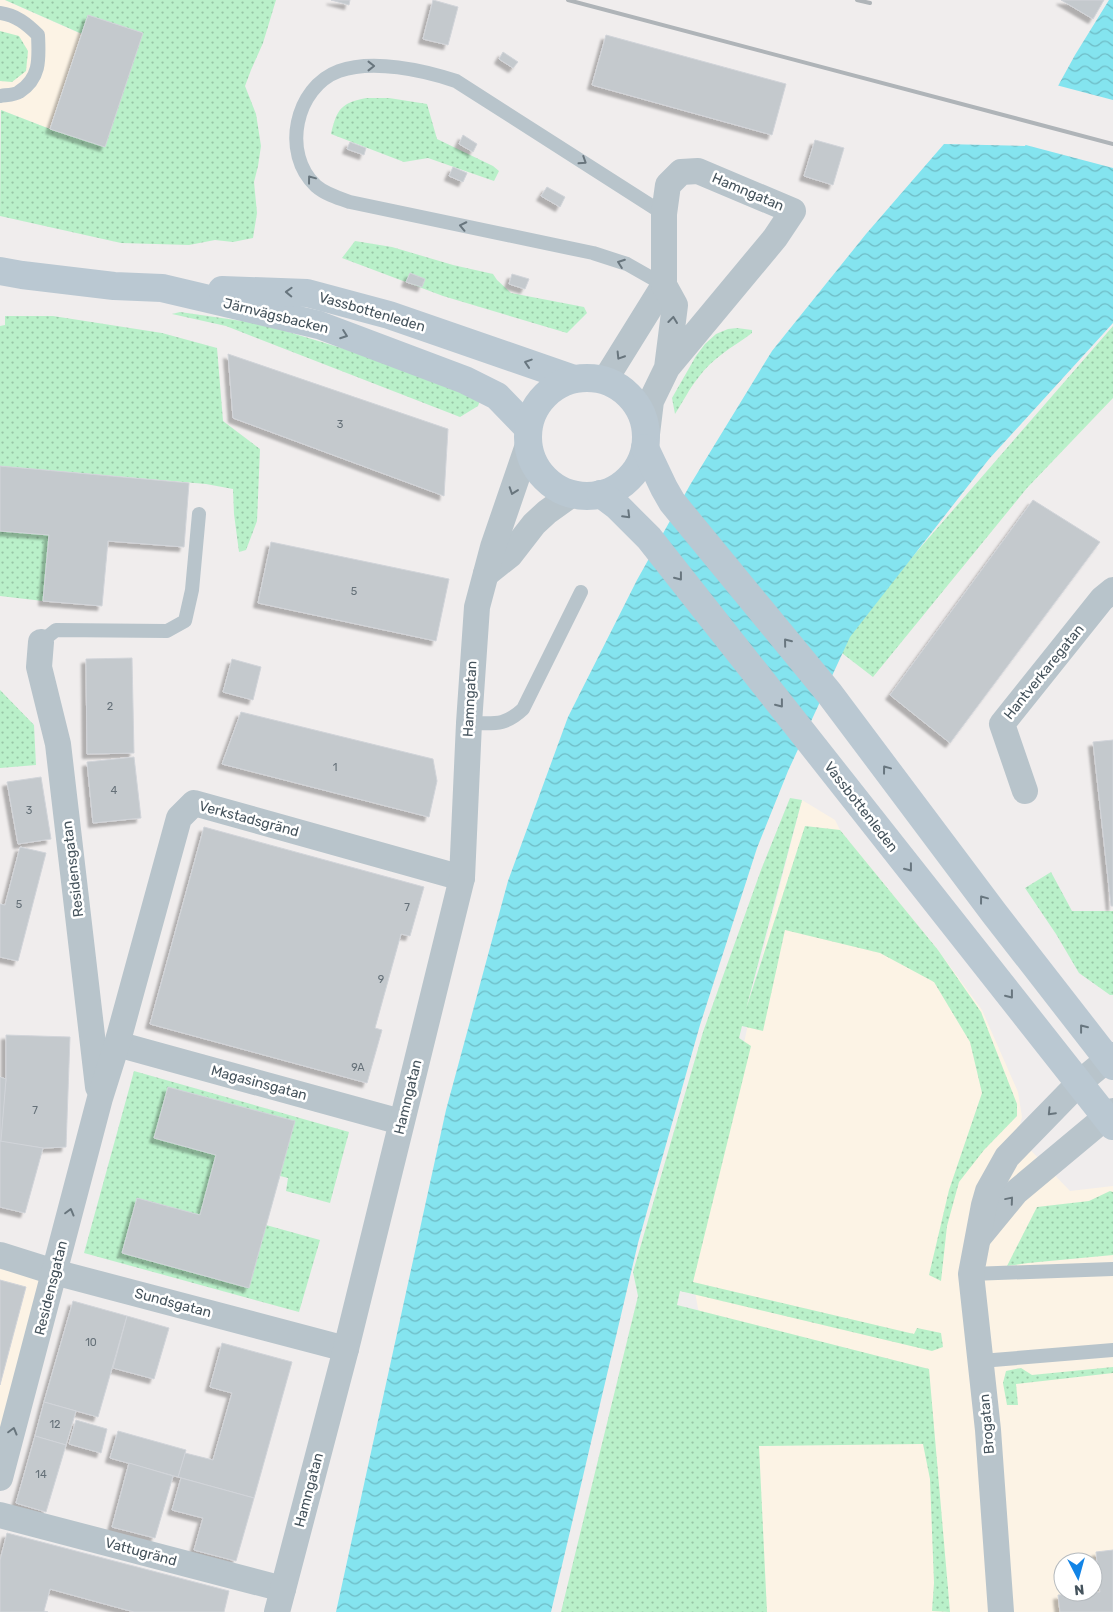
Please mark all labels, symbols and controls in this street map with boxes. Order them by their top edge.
one-way arrow [368,61,376,72]
one-way arrow [577,155,586,165]
street label: Hamngatan [710,169,786,215]
one-way arrow [308,175,317,185]
one-way arrow [459,221,468,231]
one-way arrow [618,259,626,269]
one-way arrow [285,287,292,297]
street label: Vassbottenleden [317,289,427,335]
street label: Järnvägsbacken [222,295,330,337]
one-way arrow [667,316,678,324]
one-way arrow [339,329,348,339]
one-way arrow [617,350,626,360]
one-way arrow [524,359,533,369]
house number: 3 [337,418,344,431]
one-way arrow [508,486,518,495]
one-way arrow [621,509,630,518]
one-way arrow [674,571,682,580]
house number: 5 [351,585,358,598]
street label: Hantverkaregatan [1000,621,1088,723]
one-way arrow [785,639,793,648]
street label: Hamngatan [460,660,480,738]
one-way arrow [774,698,783,708]
house number: 2 [107,700,113,713]
street label: Vassbottenleden [820,758,902,856]
house number: 1 [333,761,337,774]
one-way arrow [883,765,892,775]
house number: 4 [111,784,118,797]
street label: Verkstadsgränd [197,798,301,840]
house number: 3 [26,804,33,817]
street label: Residensgatan [59,820,87,918]
one-way arrow [904,862,913,871]
one-way arrow [981,896,989,905]
house number: 5 [16,898,23,911]
house number: 7 [404,901,410,914]
house number: 9 [378,973,384,986]
one-way arrow [1004,989,1012,998]
one-way arrow [1080,1024,1089,1034]
street label: Hamngatan [391,1058,425,1136]
house number: 9A [351,1061,365,1074]
street label: Magasinsgatan [209,1062,309,1104]
house number: 7 [32,1104,38,1117]
one-way arrow [1048,1106,1057,1115]
one-way arrow [1004,1197,1013,1206]
one-way arrow [65,1209,75,1217]
street label: Residensgatan [31,1239,71,1337]
street label: Sundsgatan [133,1285,213,1321]
house number: 10 [85,1336,97,1349]
street label: Brogatan [976,1393,998,1455]
house number: 12 [49,1418,61,1431]
one-way arrow [7,1427,17,1435]
street label: Hamngatan [291,1451,327,1529]
house number: 14 [35,1468,47,1481]
street label: Vattugränd [103,1534,179,1570]
north arrow [1053,1552,1103,1602]
text: N [1073,1580,1085,1598]

